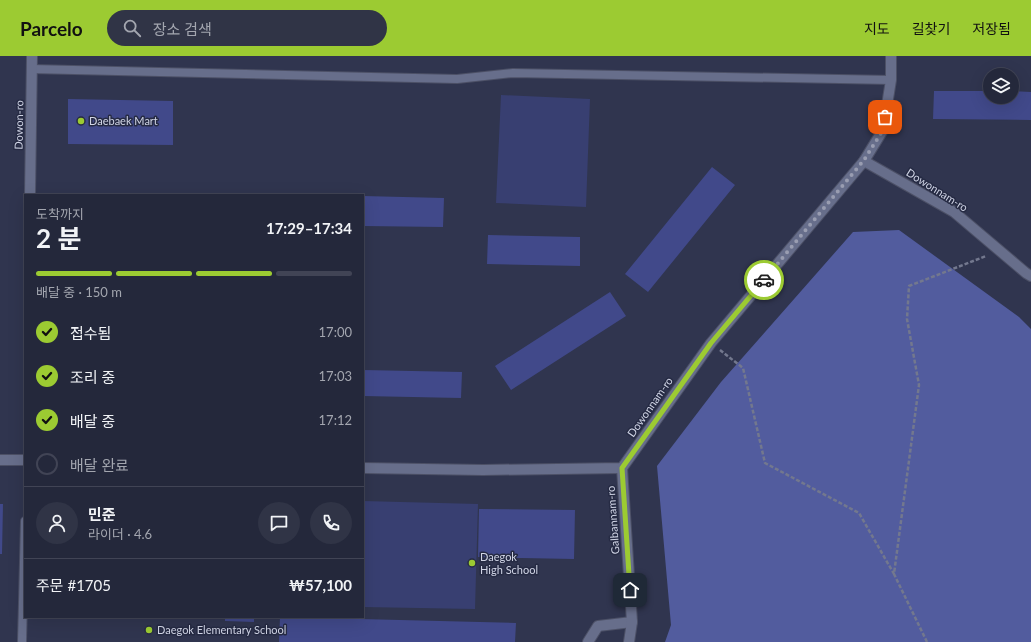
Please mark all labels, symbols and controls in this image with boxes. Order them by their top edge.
search box [107,10,387,46]
text: Parcelo [20,17,83,40]
icon: search [121,17,143,39]
text: 장소 검색 [153,20,212,38]
text: 지도 [864,20,890,37]
text: 길찾기 [912,20,950,37]
text: 저장됨 [972,20,1011,37]
map controls [983,68,1019,104]
button: layers [983,68,1019,104]
street label: Dowon-ro [12,100,25,150]
pin [868,100,902,134]
icon: bag [874,106,896,128]
place label: Daebaek Mart [89,114,158,127]
marker: Daebaek Mart [76,116,86,126]
street label: Dowonnam-ro [904,165,970,214]
text: 도착까지 [36,206,84,222]
text: 17:29–17:34 [266,219,352,237]
text: 2 분 [36,222,81,254]
courier [744,260,784,300]
icon: car [753,269,775,291]
text: 배달 중 · 150 m [36,284,122,300]
icon: check [36,321,58,343]
text: 접수됨 [70,324,111,342]
text: 17:00 [319,324,352,340]
icon: check [36,365,58,387]
text: 조리 중 [70,368,115,386]
text: 17:03 [319,368,352,384]
street label: Dowonnam-ro [624,374,675,439]
icon: check [36,409,58,431]
text: 배달 중 [70,412,115,430]
text: 17:12 [319,412,352,428]
text: 배달 완료 [70,456,129,474]
street label: Galbannam-ro [604,485,621,555]
button: person [36,502,78,544]
button: chat [258,502,300,544]
button: phone [310,502,352,544]
text: 민준 [88,505,116,523]
text: 라이더 · 4.6 [88,526,152,542]
place label: Daegok High School [480,550,538,576]
marker: Daegok High School [467,558,477,568]
pin [613,573,647,607]
text: 주문 #1705 [36,576,111,594]
text: ₩57,100 [289,576,352,594]
icon: home [619,579,641,601]
place label: Daegok Elementary School [157,623,286,636]
marker: Daegok Elementary School [144,625,154,635]

